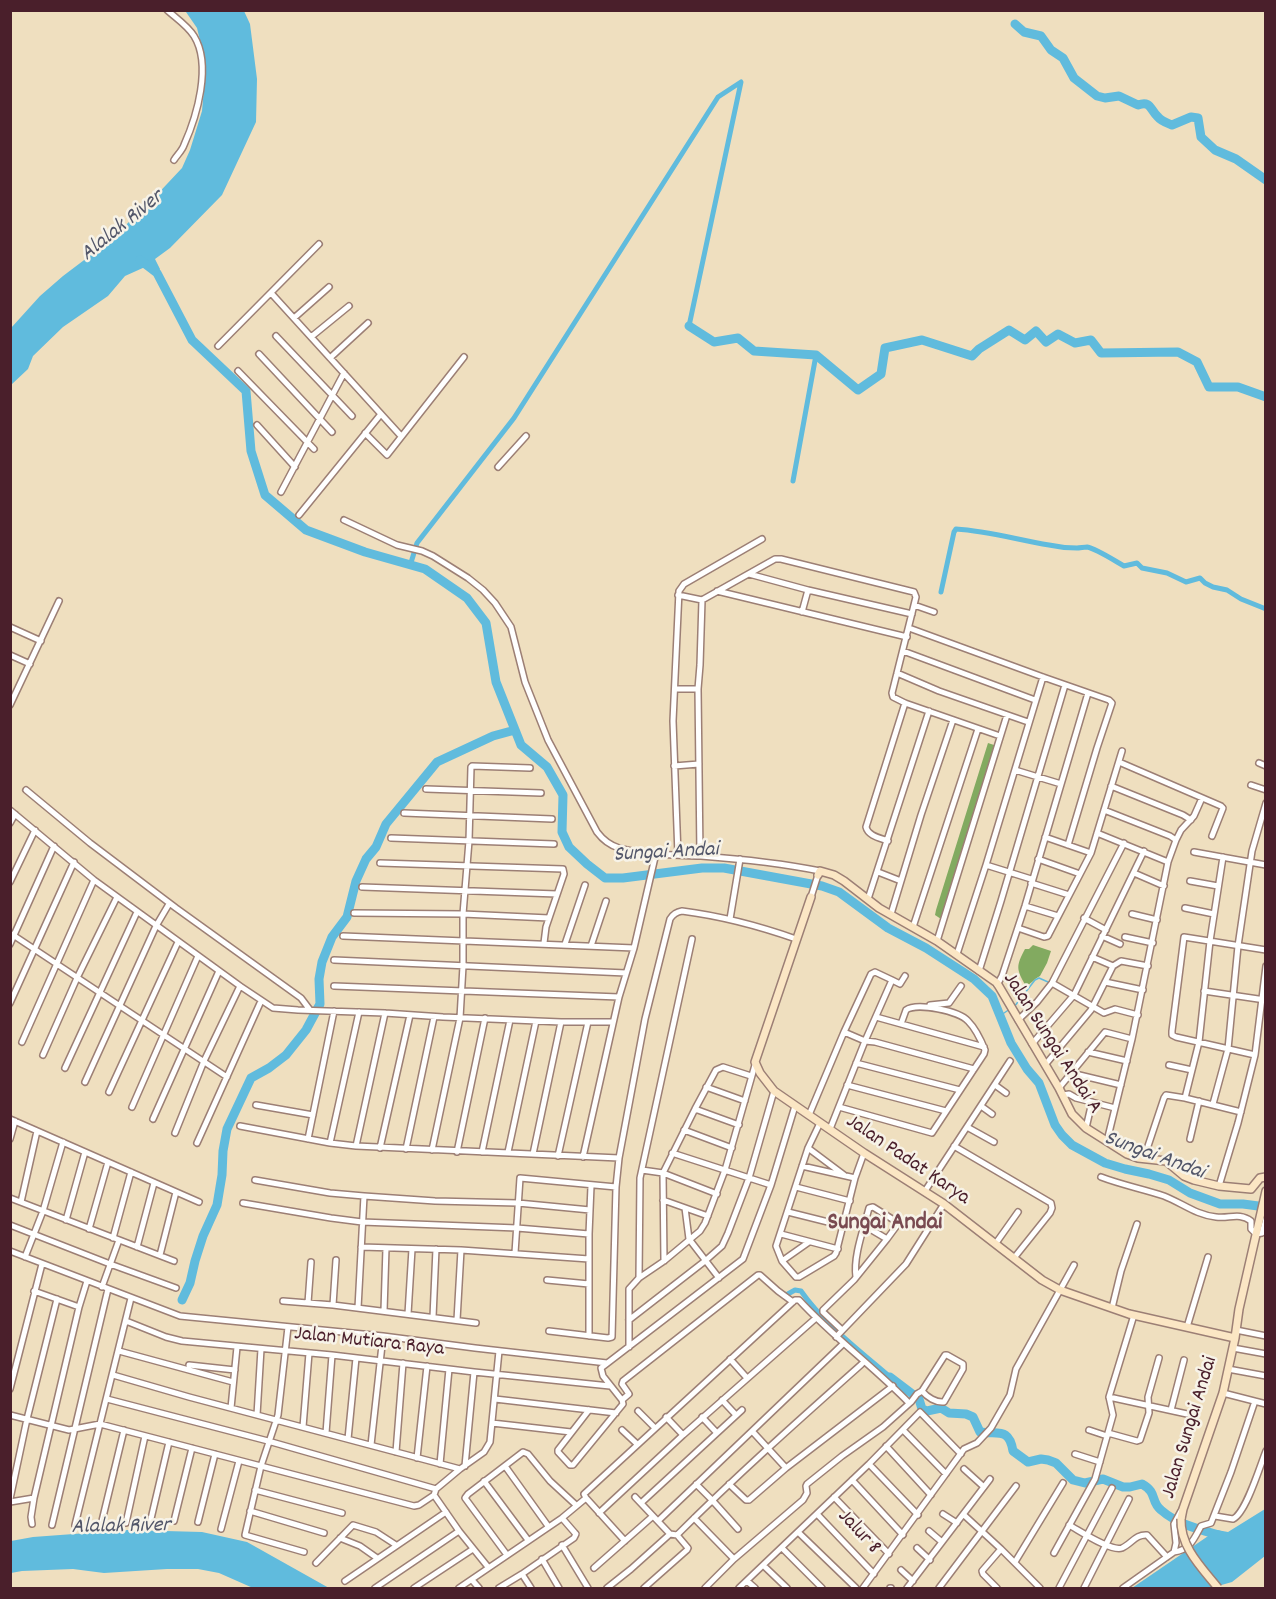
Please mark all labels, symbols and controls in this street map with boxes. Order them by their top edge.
water label: Alalak River [76,186,170,268]
water label: Sungai Andai [613,838,719,870]
street label: Jalan Sungai Andai A [996,969,1106,1119]
street label: Jalan Padat Karya [840,1110,974,1212]
water label: Sungai Andai [1100,1127,1208,1187]
district label: Sungai Andai [828,1211,942,1239]
street label: Jalan Mutiara Raya [293,1323,445,1363]
street label: Jalan Sungai Andai [1157,1354,1225,1502]
street label: Jalur 8 [831,1505,885,1561]
water label: Alalak River [71,1514,171,1542]

